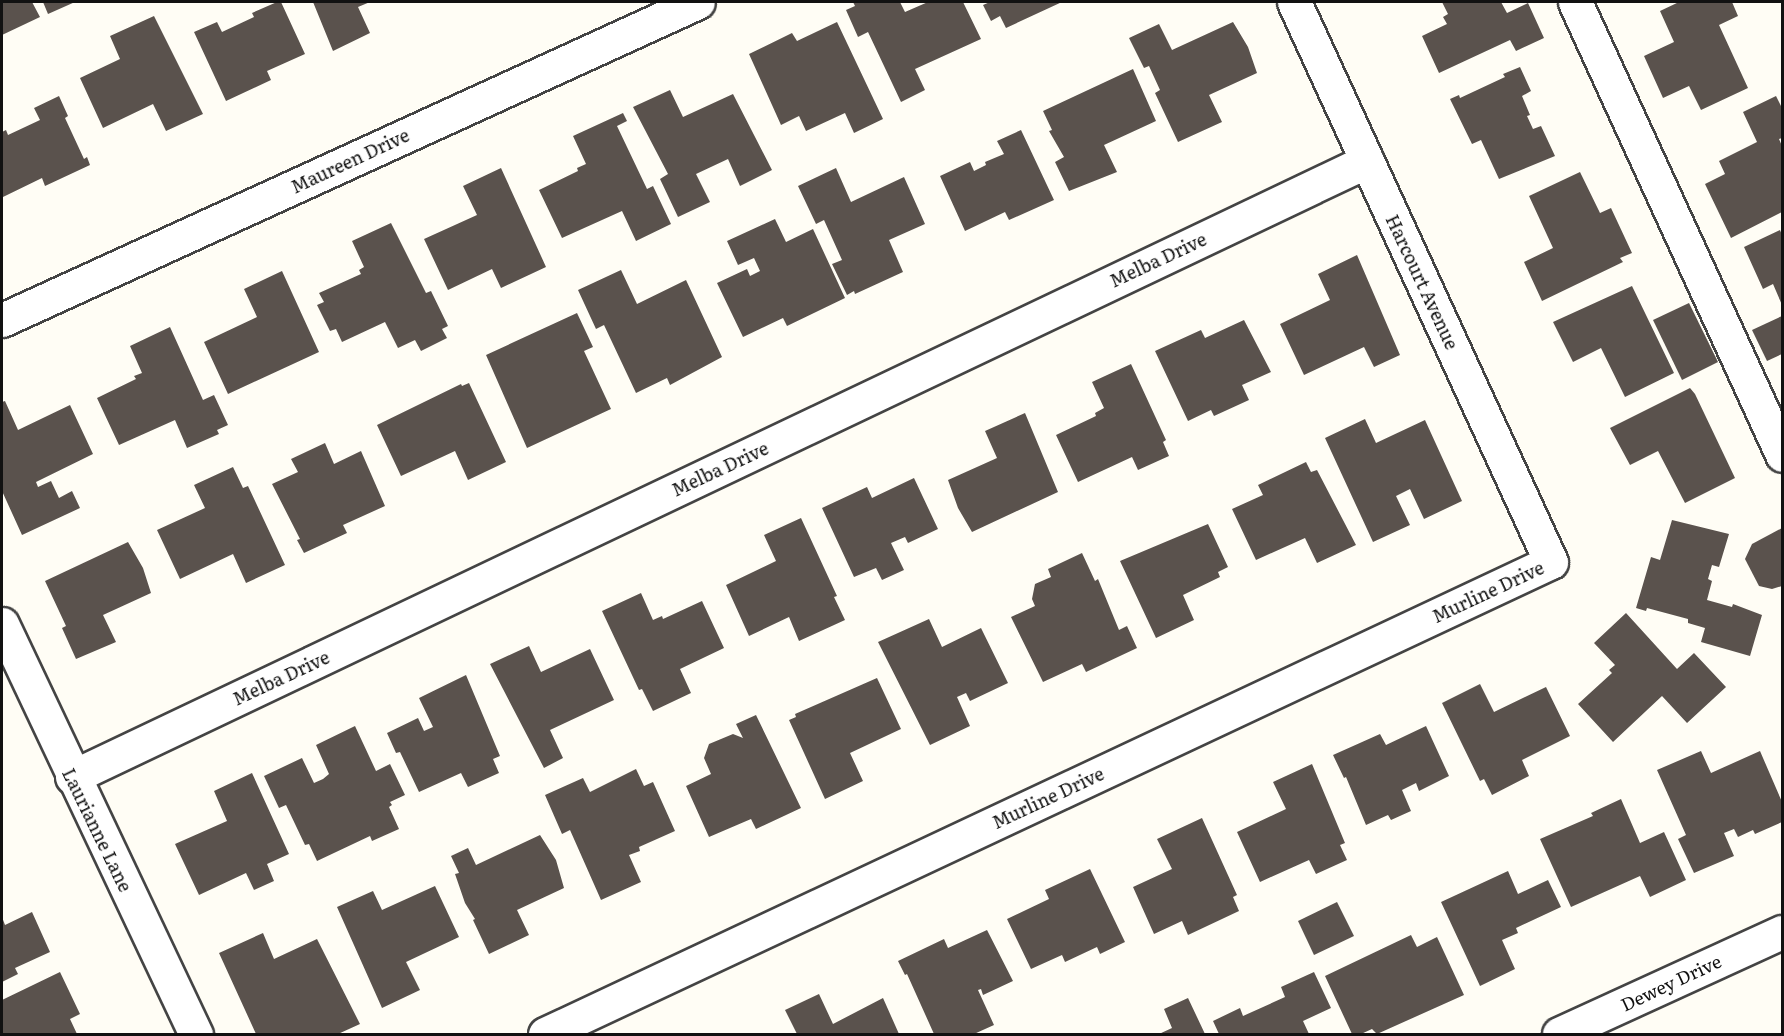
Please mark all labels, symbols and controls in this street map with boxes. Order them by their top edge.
street label: Maureen Drive [287,124,413,198]
street label: Harcourt Avenue [1381,211,1463,353]
street label: Melba Drive [1106,228,1210,292]
street label: Melba Drive [668,437,772,501]
street label: Murline Drive [1429,557,1547,627]
street label: Melba Drive [229,646,333,710]
street label: Murline Drive [989,763,1107,833]
street label: Laurianne Lane [58,765,136,895]
street label: Dewey Drive [1617,950,1725,1016]

